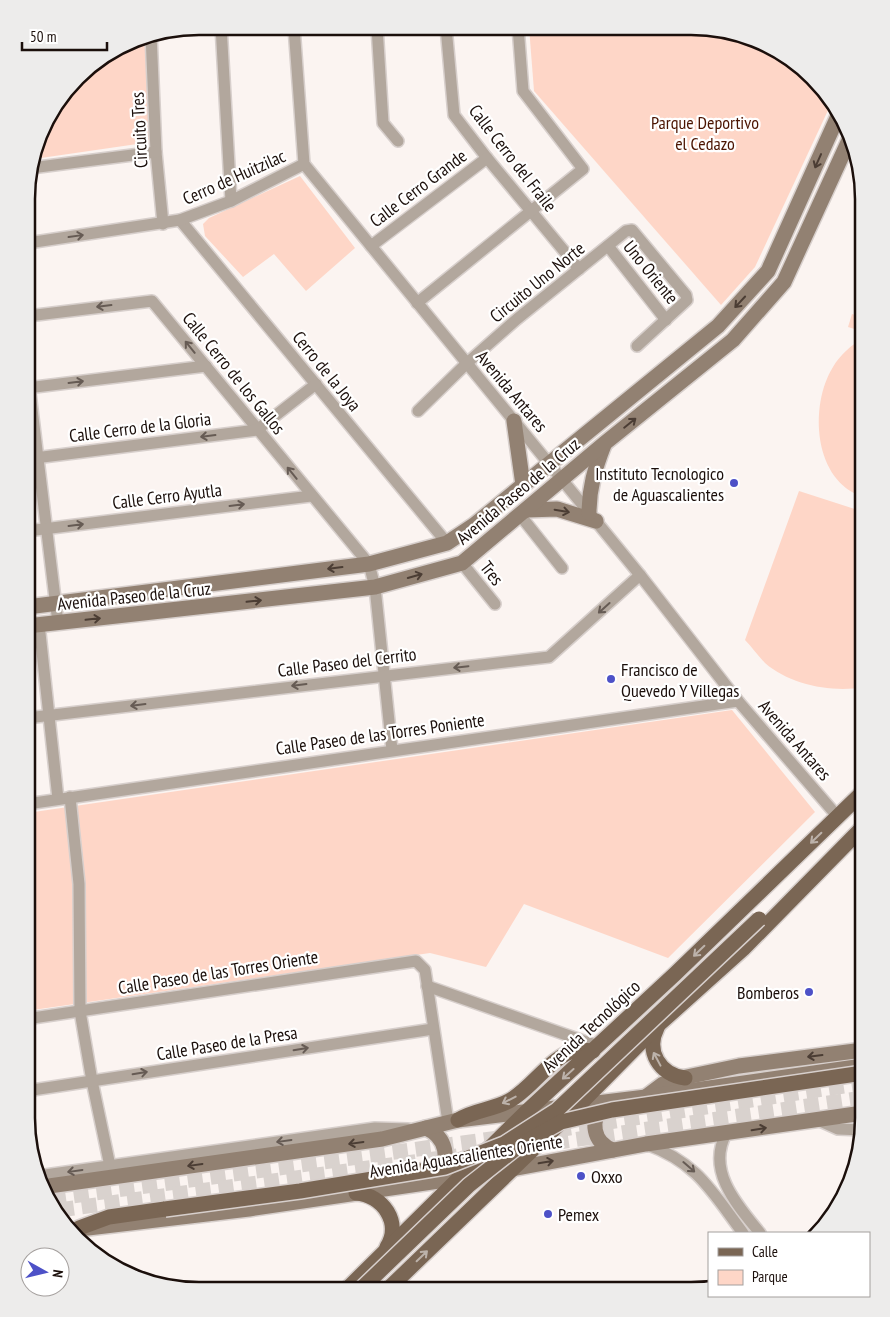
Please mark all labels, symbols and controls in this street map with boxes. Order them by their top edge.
scale bar [22,20,108,52]
text: 50 m [30,27,56,46]
street label: Circuito Tres [126,91,152,169]
street label: Calle Cerro del Fraile [464,100,562,216]
park label: Parque Deportivo el Cedazo [651,111,759,155]
street label: Cerro de Huitzilac [179,144,290,210]
street label: Calle Cerro Grande [365,144,471,232]
one-way arrow [813,153,822,168]
one-way arrow [68,231,84,241]
street label: Uno Oriente [618,236,684,308]
street label: Circuito Uno Norte [485,237,589,327]
one-way arrow [734,295,746,308]
one-way arrow [96,302,112,312]
street label: Calle Cerro de los Gallos [178,307,290,439]
street label: Cerro de la Joya [288,326,366,416]
one-way arrow [184,341,195,354]
street label: Avenida Antares [471,345,553,437]
one-way arrow [67,377,83,387]
street label: Calle Cerro de la Gloria [68,407,212,447]
one-way arrow [623,418,636,429]
one-way arrow [201,431,217,441]
street label: Avenida Paseo de la Cruz [452,433,584,549]
place label: Instituto Tecnologico de Aguascalientes [595,462,724,506]
one-way arrow [287,467,298,480]
marker: Instituto Tecnologico de Aguascalientes [728,477,740,489]
street label: Calle Cerro Ayutla [111,478,223,514]
one-way arrow [229,500,245,510]
one-way arrow [554,506,570,516]
one-way arrow [67,520,83,530]
street label: Tres [475,556,509,590]
one-way arrow [327,563,343,573]
one-way arrow [406,571,422,580]
street label: Avenida Paseo de la Cruz [56,576,212,616]
one-way arrow [246,596,262,606]
one-way arrow [598,602,611,613]
one-way arrow [85,614,101,624]
street label: Calle Paseo del Cerrito [276,642,418,682]
place label: Francisco de Quevedo Y Villegas [621,658,739,702]
one-way arrow [453,662,469,672]
marker: Francisco de Quevedo Y Villegas [605,673,617,685]
one-way arrow [292,680,308,690]
street label: Avenida Antares [754,695,836,785]
one-way arrow [130,700,146,710]
street label: Calle Paseo de las Torres Poniente [274,708,486,760]
one-way arrow [810,832,822,844]
street label: Calle Paseo de las Torres Oriente [116,945,320,999]
one-way arrow [693,945,705,957]
street label: Avenida Tecnológico [537,975,645,1077]
place label: Bomberos [737,981,799,1004]
marker: Bomberos [803,986,815,998]
street label: Calle Paseo de la Presa [155,1021,299,1065]
one-way arrow [292,1044,308,1054]
one-way arrow [807,1051,823,1061]
one-way arrow [652,1052,662,1067]
one-way arrow [132,1068,148,1078]
one-way arrow [561,1068,574,1080]
one-way arrow [502,1096,517,1105]
one-way arrow [750,1124,766,1134]
street label: Avenida Aguascalientes Oriente [368,1129,564,1183]
one-way arrow [276,1136,292,1146]
one-way arrow [348,1138,364,1148]
one-way arrow [538,1157,554,1167]
one-way arrow [188,1161,204,1171]
one-way arrow [682,1161,695,1172]
place label: Oxxo [591,1165,623,1188]
one-way arrow [67,1166,83,1176]
marker: Oxxo [575,1170,587,1182]
place label: Pemex [558,1203,600,1226]
marker: Pemex [542,1208,554,1220]
legend [708,1232,870,1297]
text: Calle [752,1242,778,1261]
north arrow [20,1247,70,1297]
one-way arrow [416,1250,428,1262]
text: Parque [752,1267,788,1286]
text: N [48,1269,67,1279]

